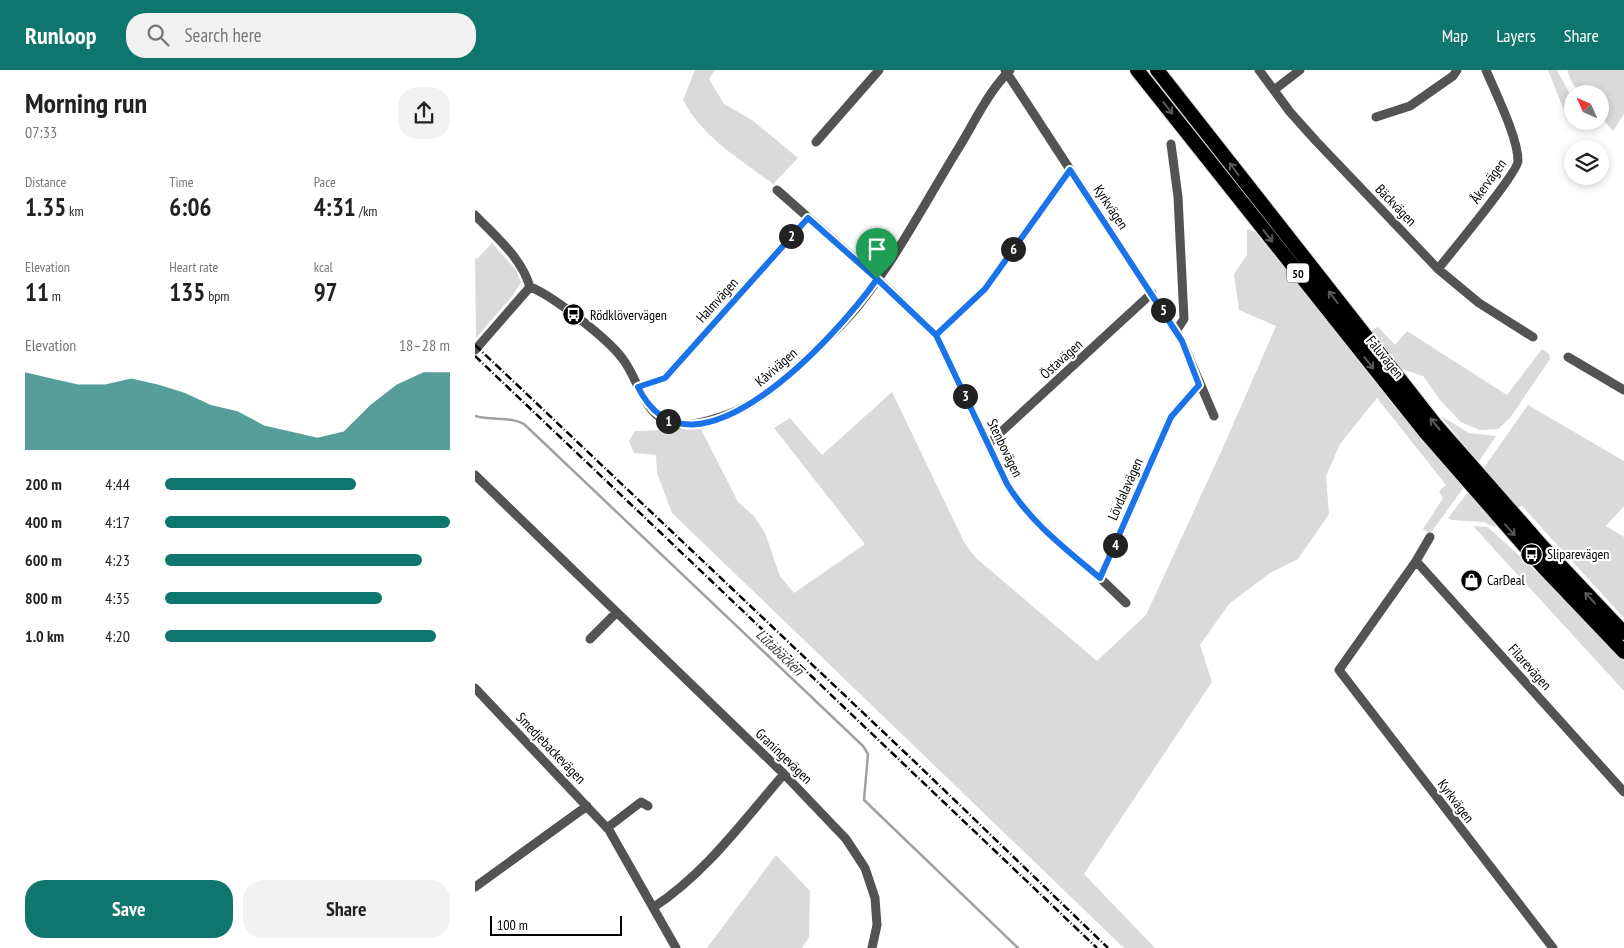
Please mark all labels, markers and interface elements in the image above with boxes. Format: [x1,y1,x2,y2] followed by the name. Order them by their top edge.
[126,13,476,58] search box
[25,20,96,51] text: Runloop
[144,21,172,49] icon: search
[184,23,262,47] text: Search here
[1442,24,1468,47] text: Map
[1496,24,1536,47] text: Layers
[1564,24,1599,47] text: Share
[25,84,147,121] text: Morning run
[1564,85,1609,130] north arrow
[1564,85,1609,185] map controls
[398,87,450,139] button: share
[1162,101,1173,114] one-way arrow
[25,122,57,142] text: 07:33
[1564,140,1609,185] button: layers
[1466,155,1510,207] street label: Åkervägen
[1229,162,1239,176] one-way arrow
[25,173,66,191] text: Distance
[169,173,194,191] text: Time
[314,173,336,191] text: Pace
[1372,180,1420,230] street label: Bäckvägen
[1090,181,1132,233] street label: Kyrkvägen
[25,191,66,223] text: 1.35
[169,191,211,223] text: 6:06
[314,191,356,223] text: 4:31
[66,202,84,220] text: km
[356,202,377,220] text: /km
[779,224,803,248] pin: 2
[788,227,795,245] text: 2
[856,228,898,279] pin
[1263,229,1274,242] one-way arrow
[863,235,891,263] icon: arrive
[1001,236,1025,262] pin: 6
[1010,240,1017,258] text: 6
[25,258,70,276] text: Elevation
[169,258,218,276] text: Heart rate
[314,258,333,276] text: kcal
[1287,264,1309,282] road number: 50
[692,274,742,326] street label: Halmvägen
[25,276,49,308] text: 11
[169,276,205,308] text: 135
[314,276,338,308] text: 97
[49,287,61,305] text: m
[205,287,229,305] text: bpm
[1328,291,1339,304] one-way arrow
[1151,298,1175,322] pin: 5
[1160,301,1167,319] text: 5
[562,303,586,327] bus stop icon: Rödklövervägen
[590,306,667,324] place label: Rödklövervägen
[1362,332,1408,382] street label: Faluvägen
[25,335,76,355] text: Elevation
[399,335,450,355] text: 18–28 m
[1036,335,1086,383] street label: Östavägen
[751,344,801,390] street label: Kåvivägen
[1363,356,1374,369] one-way arrow
[953,384,977,408] pin: 3
[962,387,969,405] text: 3
[655,408,681,434] pin: 1
[665,412,672,430] text: 1
[983,416,1027,480] street label: Stenbovägen
[1430,418,1441,431] one-way arrow
[1103,455,1147,523] street label: Lövdalavägen
[25,474,62,494] text: 200 m
[105,474,130,494] text: 4:44
[25,512,62,532] text: 400 m
[105,512,130,532] text: 4:17
[1504,523,1515,536] one-way arrow
[1103,532,1127,558] pin: 4
[1112,536,1119,554] text: 4
[1519,542,1543,566] bus stop icon: Sliparevägen
[1547,545,1609,563] place label: Sliparevägen
[25,550,62,570] text: 600 m
[105,550,130,570] text: 4:23
[1459,568,1483,592] shop icon: CarDeal
[1487,571,1525,589] place label: CarDeal
[25,588,62,608] text: 800 m
[105,588,130,608] text: 4:35
[1584,592,1596,605] one-way arrow
[752,625,809,680] water label: Lutabäcken
[25,626,64,646] text: 1.0 km
[105,626,130,646] text: 4:20
[1505,640,1555,694] street label: Filarevägen
[512,709,590,787] street label: Smedjebackevägen
[752,724,816,788] street label: Graningevägen
[1434,776,1478,826] street label: Kyrkvägen
[25,880,233,938] button: Save
[243,880,450,938] button: Share
[490,913,623,936] scale bar
[497,916,528,934] text: 100 m

